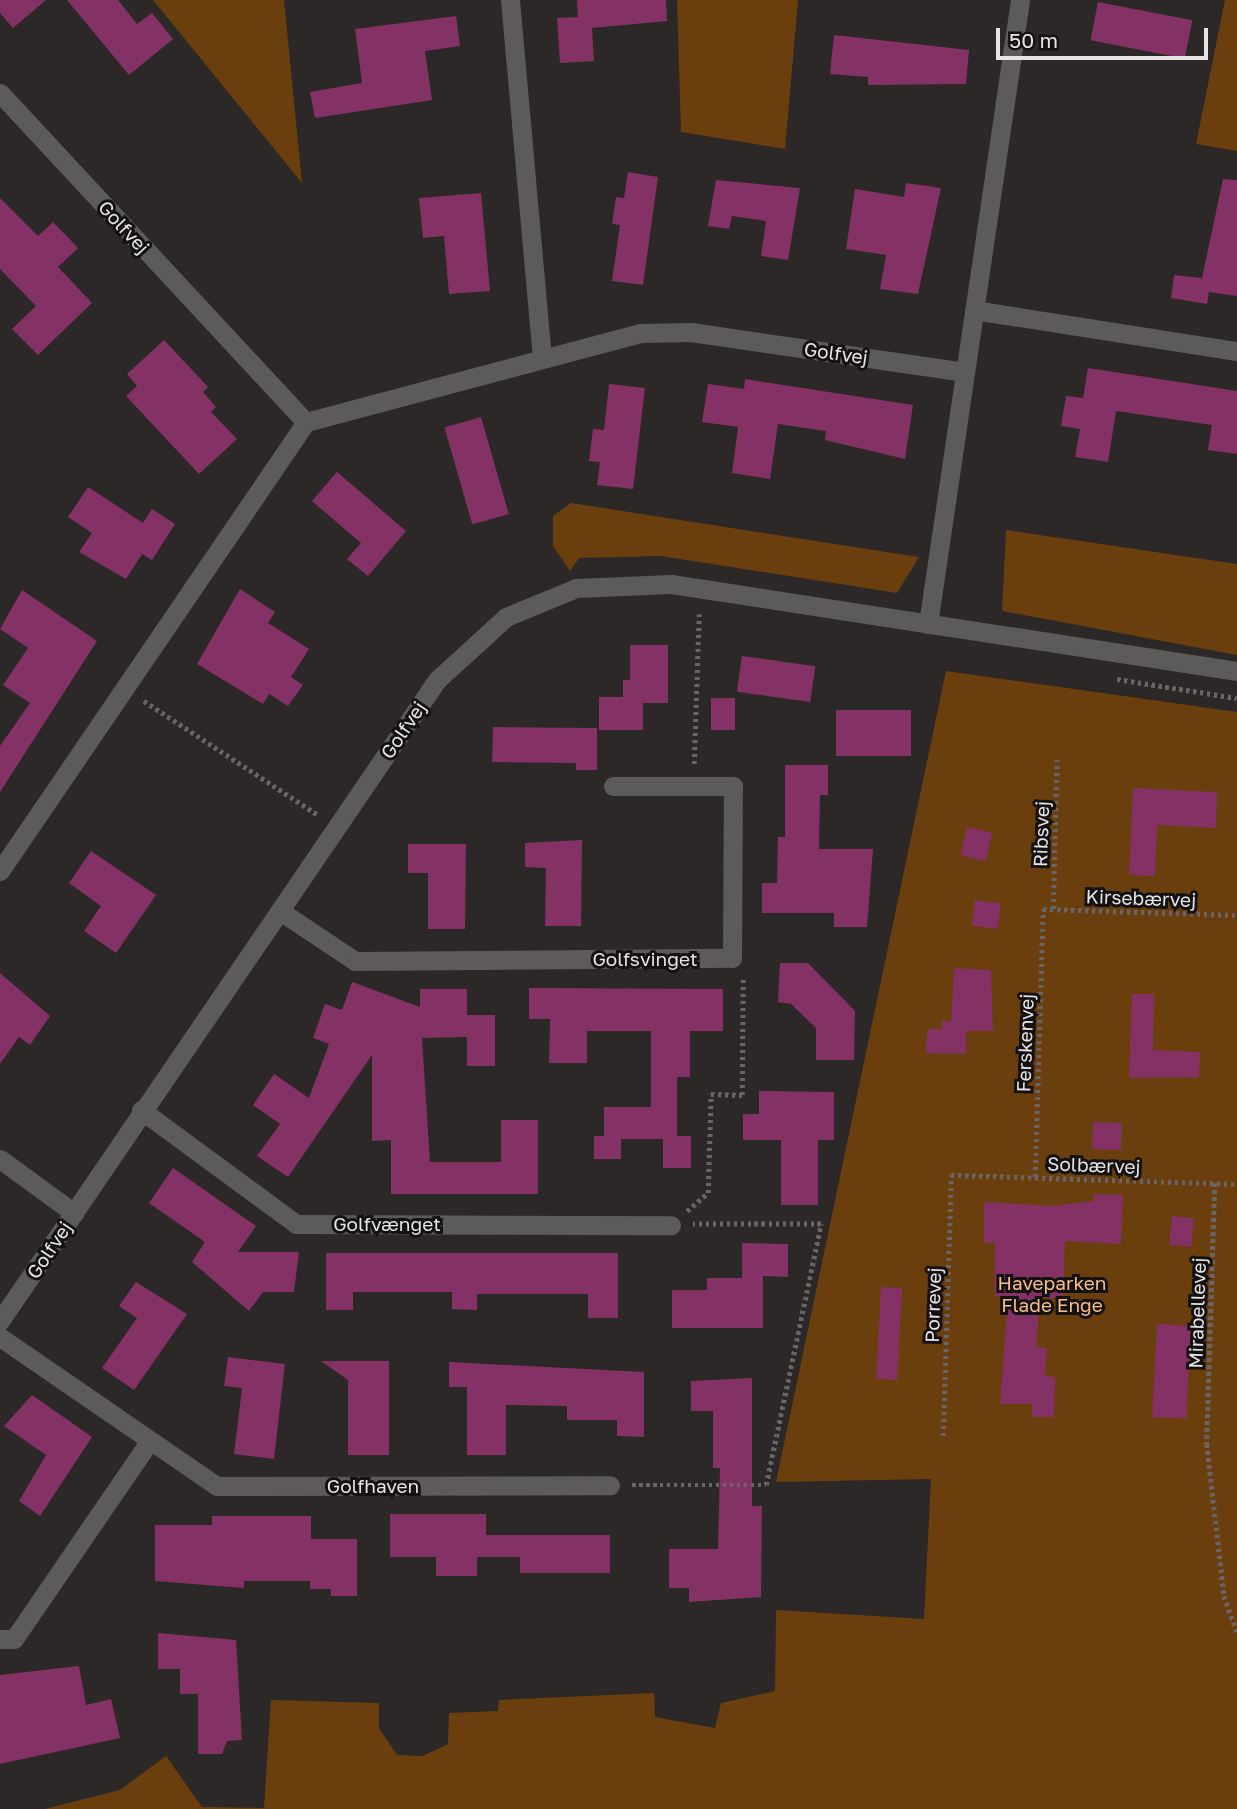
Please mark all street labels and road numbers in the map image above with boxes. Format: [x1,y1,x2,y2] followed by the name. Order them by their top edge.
[94,196,154,258] street label: Golfvej
[803,337,869,369] street label: Golfvej
[376,697,430,763] street label: Golfvej
[1028,801,1054,867] street label: Ribsvej
[1085,885,1197,911] street label: Kirsebærvej
[592,948,698,970] street label: Golfsvinget
[1012,993,1038,1093] street label: Ferskenvej
[1047,1152,1141,1178] street label: Solbærvej
[333,1213,441,1235] street label: Golfvænget
[22,1217,76,1283] street label: Golfvej
[1184,1257,1210,1369] street label: Mirabellevej
[920,1267,946,1343] street label: Porrevej
[327,1475,419,1497] street label: Golfhaven

